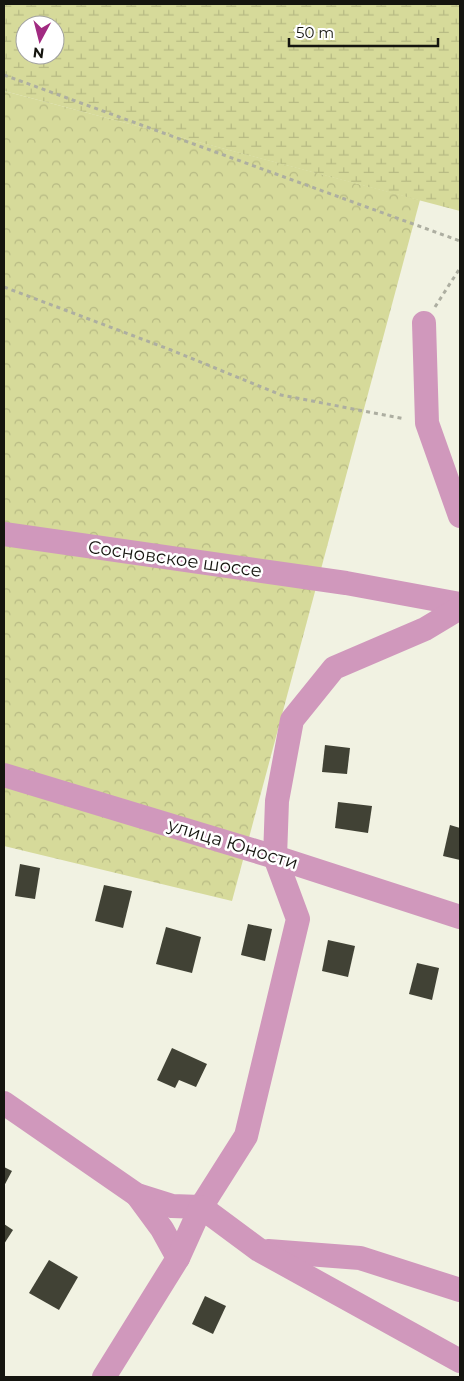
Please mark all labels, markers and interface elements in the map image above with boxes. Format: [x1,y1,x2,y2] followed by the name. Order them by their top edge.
[15,15,65,65] north arrow
[289,15,438,47] scale bar
[296,23,334,42] text: 50 m
[32,43,45,63] text: N
[87,536,263,582] street label: Сосновское шоссе
[164,813,301,874] street label: улица Юности

